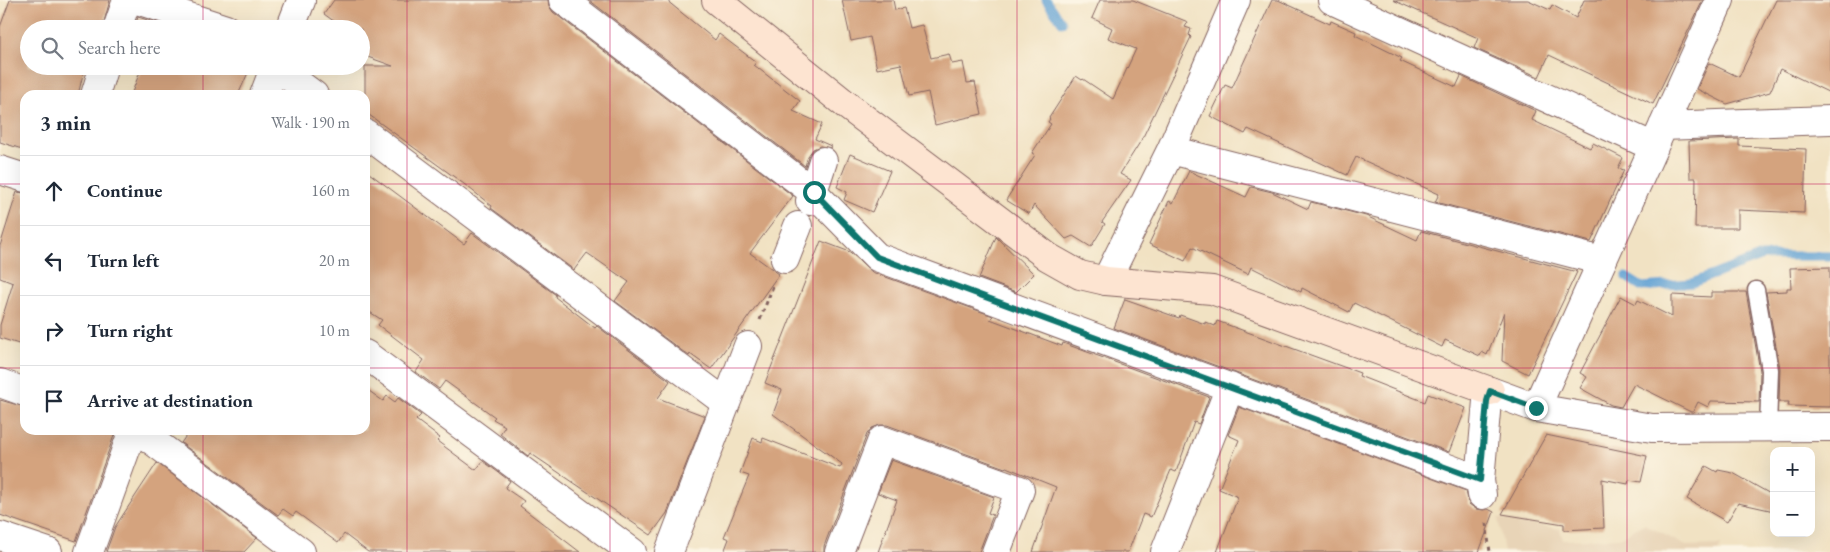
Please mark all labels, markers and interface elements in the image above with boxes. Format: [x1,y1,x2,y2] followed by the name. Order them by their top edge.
[20,20,370,75] search box
[38,34,66,62] icon: search
[78,35,160,60] text: Search here
[40,109,91,136] text: 3 min
[271,112,350,133] text: Walk · 190 m
[40,177,68,205] icon: ahead
[87,178,162,203] text: Continue
[311,180,350,201] text: 160 m
[803,181,826,204] route start
[40,247,68,275] icon: left
[87,248,159,273] text: Turn left
[319,250,350,271] text: 20 m
[40,317,68,345] icon: right
[87,318,173,343] text: Turn right
[319,320,350,341] text: 10 m
[40,387,68,415] icon: arrive
[87,388,253,413] text: Arrive at destination
[1525,397,1548,420] route end
[1770,447,1815,537] map controls
[1770,447,1815,492] button: +
[1770,492,1815,537] button: −

